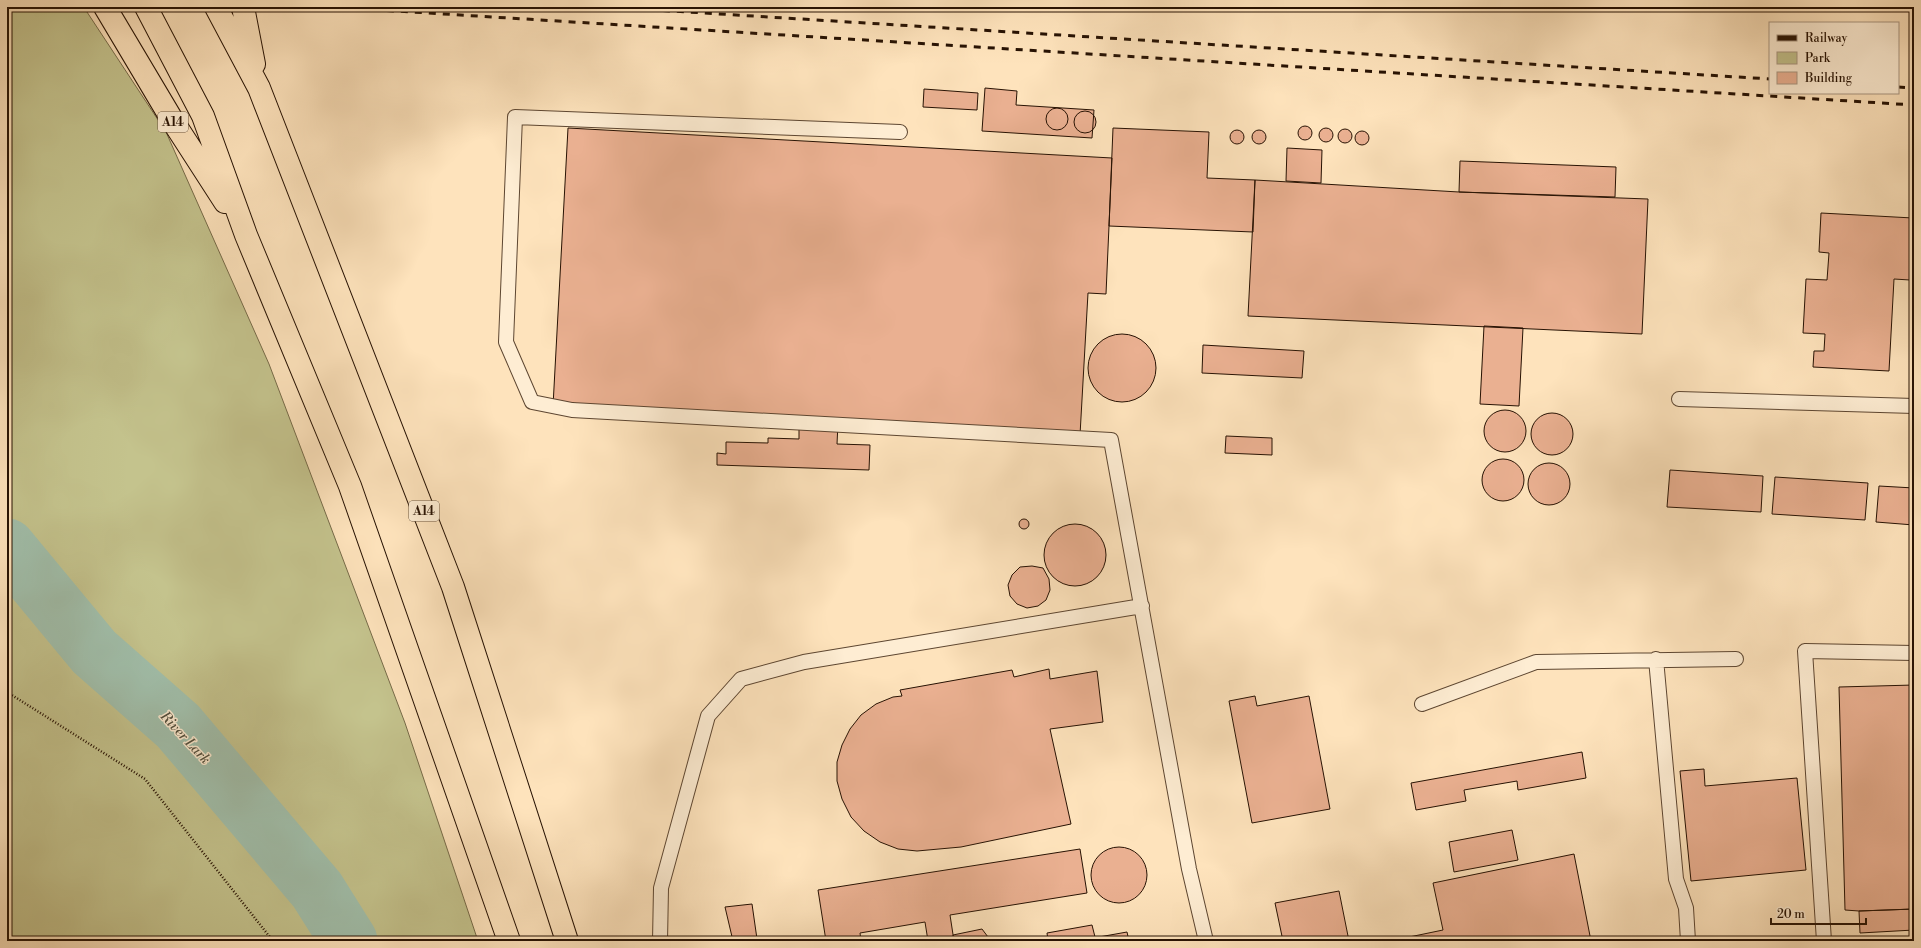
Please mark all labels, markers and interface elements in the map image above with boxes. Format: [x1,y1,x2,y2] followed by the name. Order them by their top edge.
[1769,22,1899,94] legend
[1805,31,1847,46] text: Railway
[1805,51,1831,66] text: Park
[1804,71,1853,86] text: Building
[158,112,188,132] road number: A14
[409,501,439,521] road number: A14
[155,707,214,768] water label: River Lark
[1771,900,1866,926] scale bar
[1777,907,1805,922] text: 20 m

